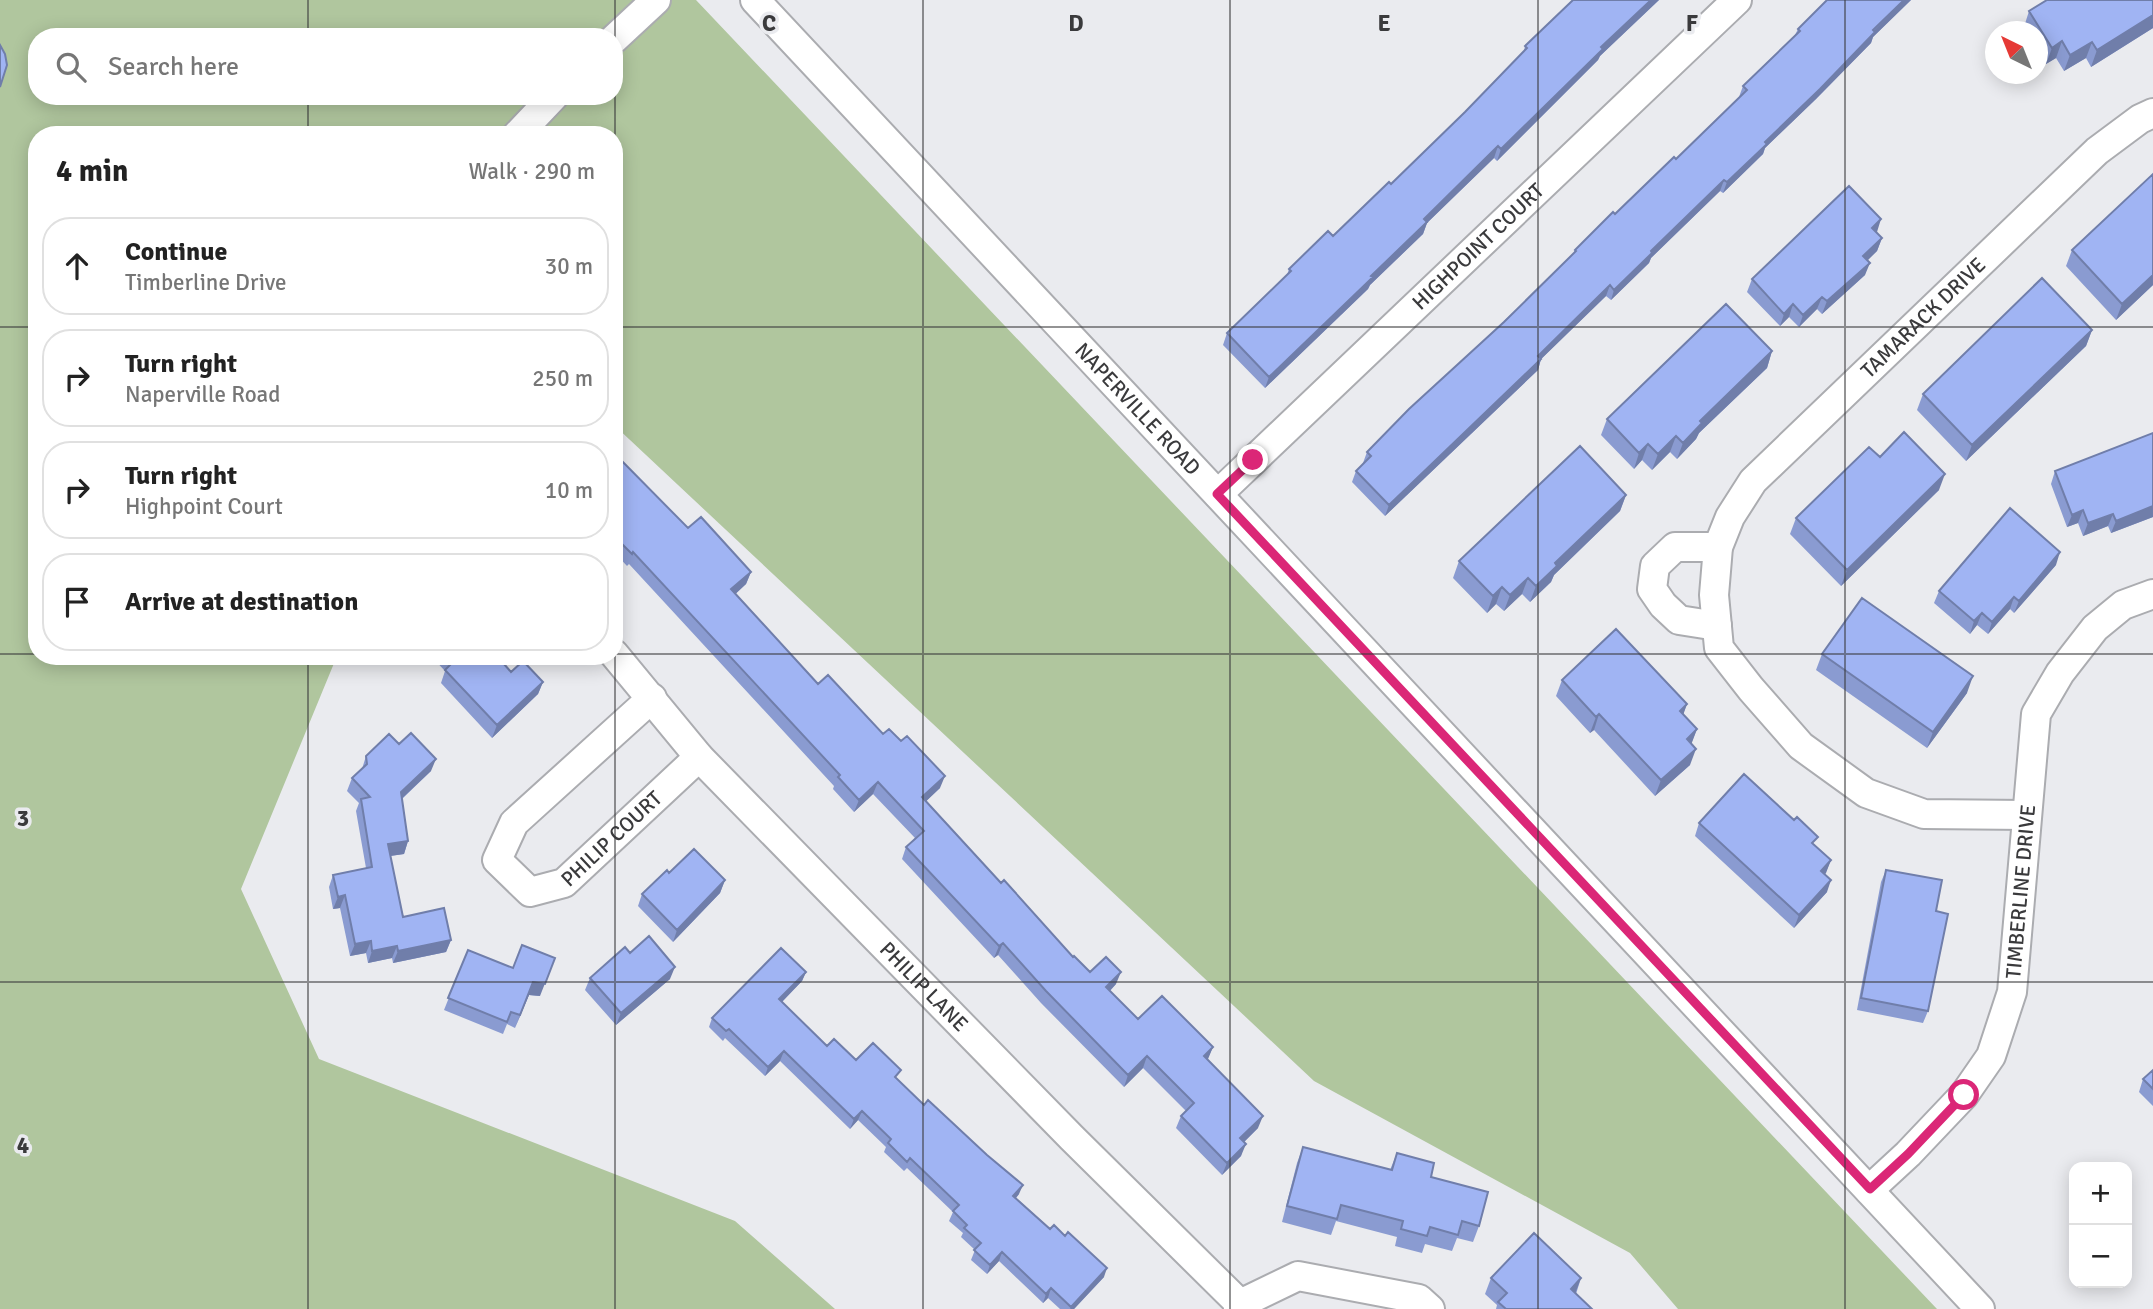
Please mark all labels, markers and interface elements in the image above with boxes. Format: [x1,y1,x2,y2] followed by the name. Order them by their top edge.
[762,9,776,38] text: C
[1068,9,1084,38] text: D
[1377,9,1391,38] text: E
[1686,9,1698,38] text: F
[1985,21,2048,84] north arrow
[28,28,623,105] search box
[52,48,90,86] icon: search
[108,51,239,83] text: Search here
[56,153,128,190] text: 4 min
[469,157,595,186] text: Walk · 290 m
[1407,177,1550,315] street label: HIGHPOINT COURT
[125,236,227,268] text: Continue
[58,247,96,285] icon: ahead
[545,252,593,281] text: 30 m
[1855,252,1991,384] street label: TAMARACK DRIVE
[125,268,286,297] text: Timberline Drive
[1069,337,1206,480] street label: NAPERVILLE ROAD
[125,348,237,380] text: Turn right
[58,359,96,397] icon: right
[532,364,593,393] text: 250 m
[125,380,280,409] text: Naperville Road
[1237,444,1268,475] route end
[125,460,237,492] text: Turn right
[58,471,96,509] icon: right
[545,476,593,505] text: 10 m
[125,492,283,521] text: Highpoint Court
[58,583,96,621] icon: arrive
[125,586,358,618] text: Arrive at destination
[556,785,668,892] street label: PHILIP COURT
[2000,803,2041,980] street label: TIMBERLINE DRIVE
[17,804,29,833] text: 3
[874,936,974,1037] street label: PHILIP LANE
[1948,1079,1979,1110] route start
[17,1131,29,1160] text: 4
[2069,1162,2132,1288] map controls
[2069,1162,2132,1225] button: +
[2069,1225,2132,1288] button: −

